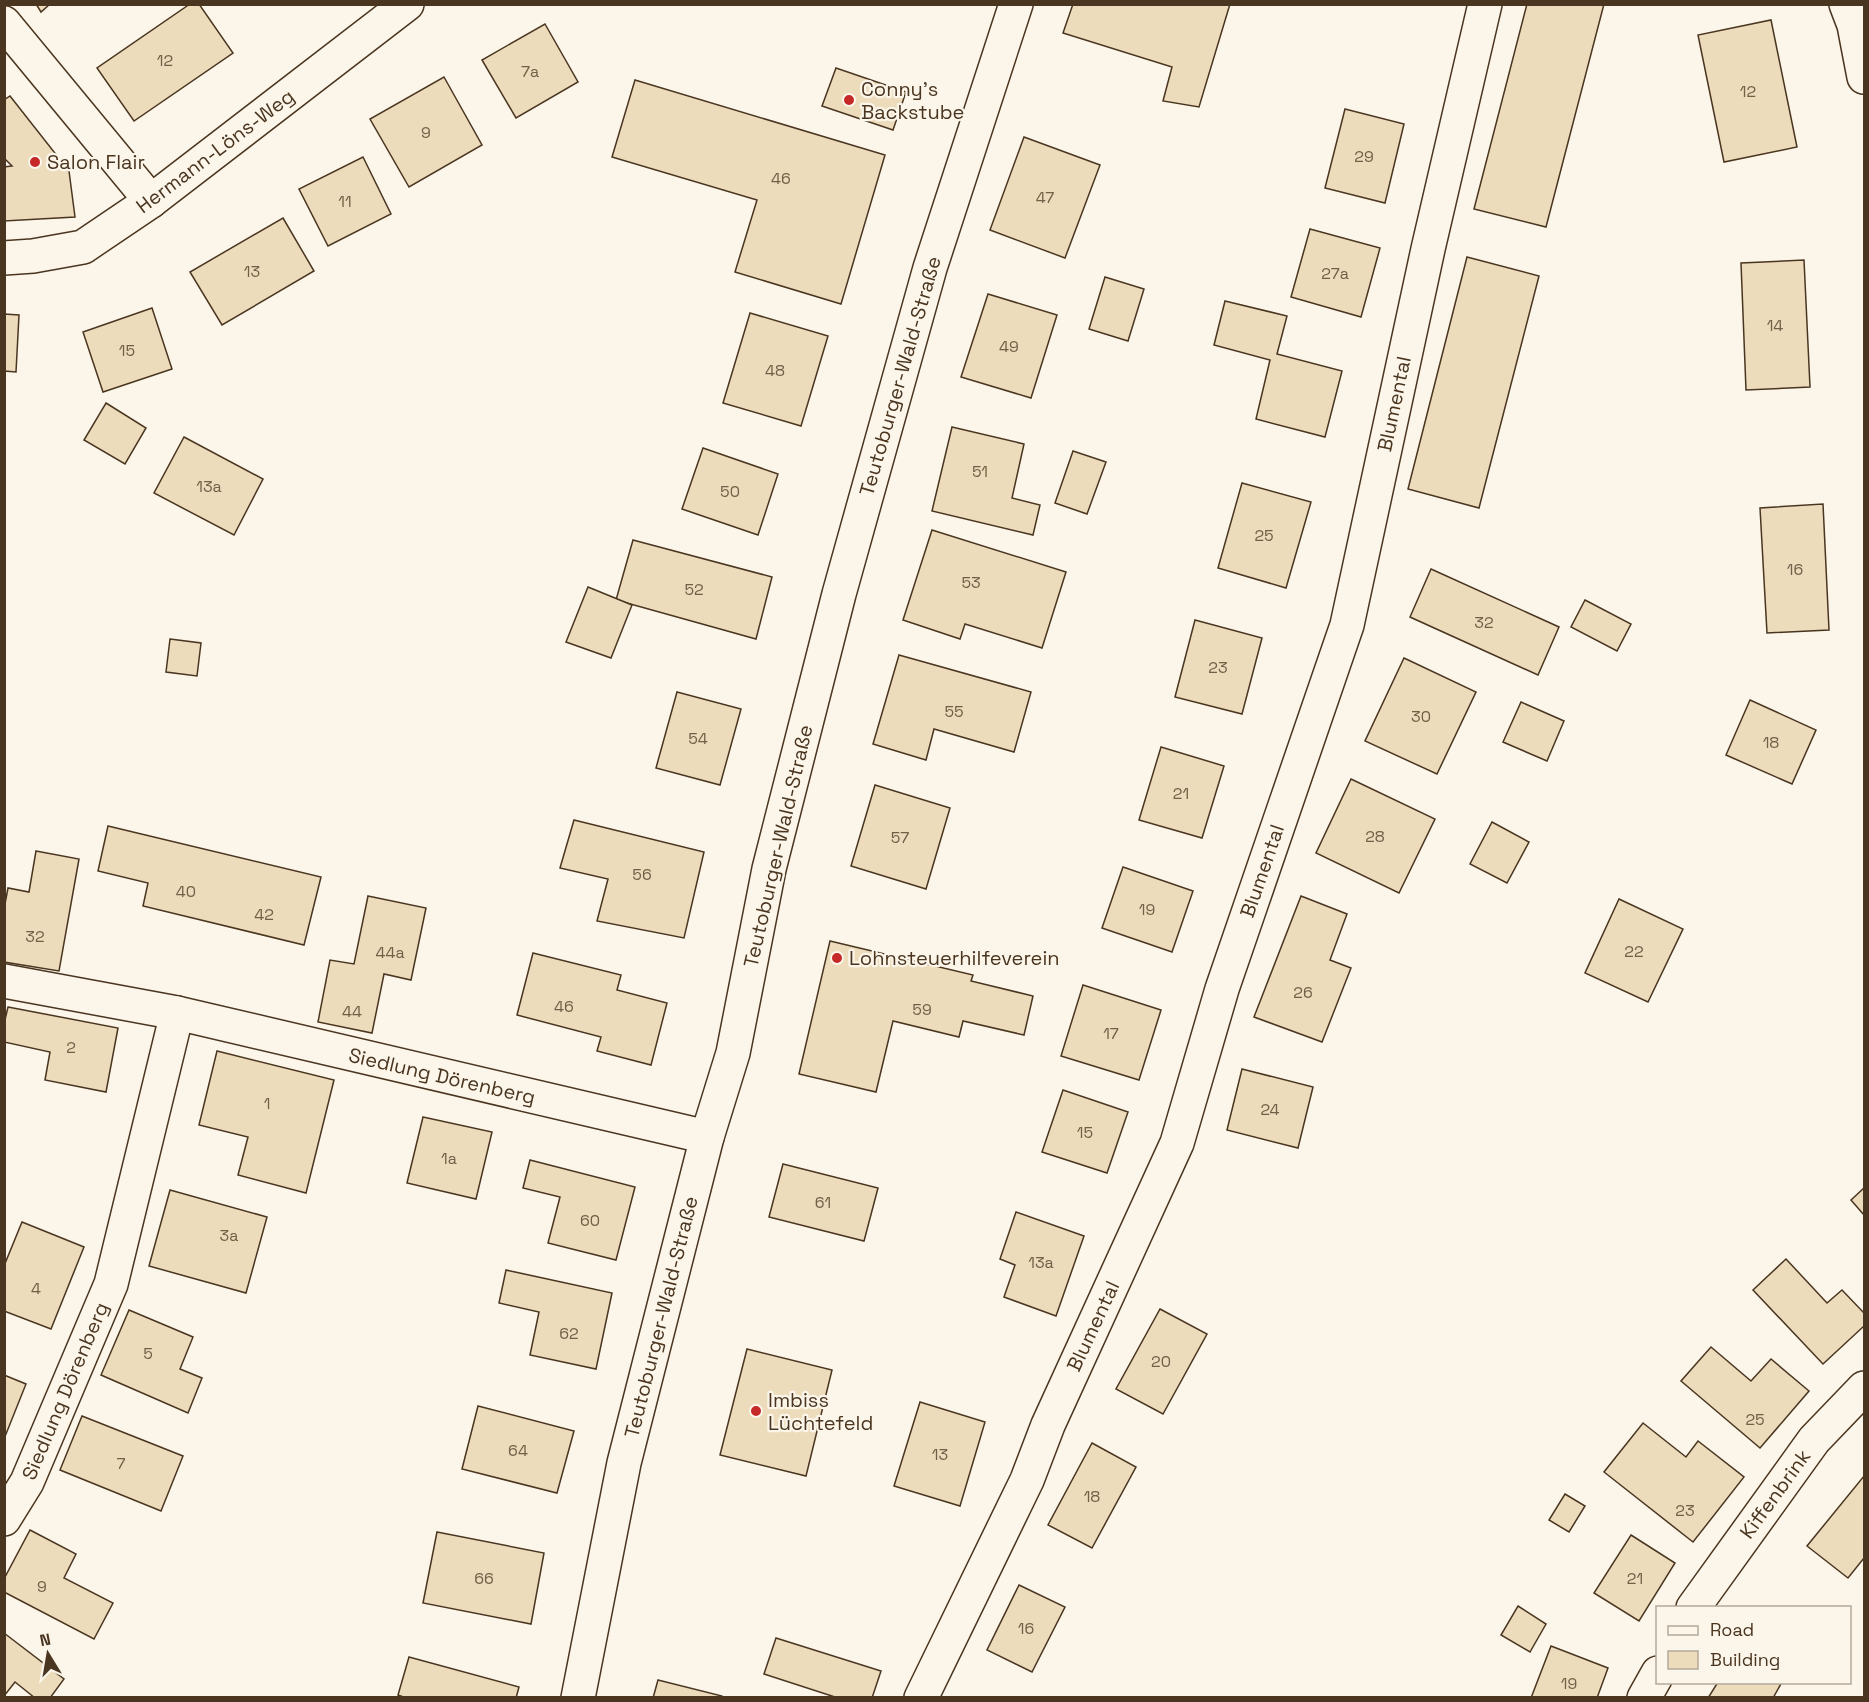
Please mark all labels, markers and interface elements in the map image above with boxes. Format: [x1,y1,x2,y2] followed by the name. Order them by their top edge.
[157,50,173,71] house number: 12
[521,61,539,82] house number: 7a
[861,76,964,125] place label: Conny's Backstube
[1740,81,1756,102] house number: 12
[131,83,299,219] street label: Hermann-Löns-Weg
[842,93,856,107] marker: Conny's Backstube
[421,122,431,143] house number: 9
[1354,146,1374,167] house number: 29
[47,149,145,175] place label: Salon Flair
[28,155,42,169] marker: Salon Flair
[771,168,791,189] house number: 46
[1036,187,1054,208] house number: 47
[338,191,352,212] house number: 11
[853,253,947,499] street label: Teutoburger-Wald-Straße
[244,261,260,282] house number: 13
[1321,263,1349,284] house number: 27a
[1767,315,1783,336] house number: 14
[999,336,1019,357] house number: 49
[119,340,135,361] house number: 15
[1371,354,1417,454] street label: Blumental
[765,360,785,381] house number: 48
[972,461,988,482] house number: 51
[196,476,222,497] house number: 13a
[720,481,740,502] house number: 50
[1254,525,1274,546] house number: 25
[1787,559,1803,580] house number: 16
[961,572,981,593] house number: 53
[684,579,704,600] house number: 52
[1474,612,1494,633] house number: 32
[1208,657,1228,678] house number: 23
[944,701,964,722] house number: 55
[1411,706,1431,727] house number: 30
[737,722,819,970] street label: Teutoburger-Wald-Straße
[688,728,708,749] house number: 54
[1763,732,1779,753] house number: 18
[1173,783,1189,804] house number: 21
[1234,821,1290,921] street label: Blumental
[1365,826,1385,847] house number: 28
[891,827,909,848] house number: 57
[632,864,652,885] house number: 56
[176,881,196,902] house number: 40
[1139,899,1155,920] house number: 19
[254,904,274,925] house number: 42
[25,926,45,947] house number: 32
[1624,941,1644,962] house number: 22
[375,942,405,963] house number: 44a
[849,945,1060,971] place label: Lohnsteuerhilfeverein
[830,951,844,965] marker: Lohnsteuerhilfeverein
[1293,982,1313,1003] house number: 26
[554,996,574,1017] house number: 46
[912,999,932,1020] house number: 59
[342,1001,362,1022] house number: 44
[1103,1023,1119,1044] house number: 17
[66,1037,76,1058] house number: 2
[346,1042,538,1110] street label: Siedlung Dörenberg
[264,1093,270,1114] house number: 1
[1260,1099,1280,1120] house number: 24
[1077,1122,1093,1143] house number: 15
[441,1148,457,1169] house number: 1a
[815,1192,831,1213] house number: 61
[618,1193,704,1441] street label: Teutoburger-Wald-Straße
[580,1210,600,1231] house number: 60
[220,1225,238,1246] house number: 3a
[1028,1252,1054,1273] house number: 13a
[1061,1277,1125,1375] street label: Blumental
[31,1278,41,1299] house number: 4
[16,1298,114,1484] street label: Siedlung Dörenberg
[559,1323,579,1344] house number: 62
[143,1343,153,1364] house number: 5
[1151,1351,1171,1372] house number: 20
[768,1387,873,1436] place label: Imbiss Lüchtefeld
[749,1404,763,1418] marker: Imbiss Lüchtefeld
[1745,1409,1765,1430] house number: 25
[508,1440,528,1461] house number: 64
[932,1444,948,1465] house number: 13
[1734,1444,1816,1544] street label: Kiffenbrink
[116,1453,126,1474] house number: 7
[1084,1486,1100,1507] house number: 18
[1675,1500,1695,1521] house number: 23
[474,1568,494,1589] house number: 66
[1627,1568,1643,1589] house number: 21
[37,1576,47,1597] house number: 9
[1656,1606,1851,1684] legend
[1018,1618,1034,1639] house number: 16
[1710,1618,1754,1641] text: Road
[18,1624,78,1684] north arrow
[38,1628,53,1651] text: N
[1710,1648,1780,1671] text: Building
[1561,1673,1577,1694] house number: 19

